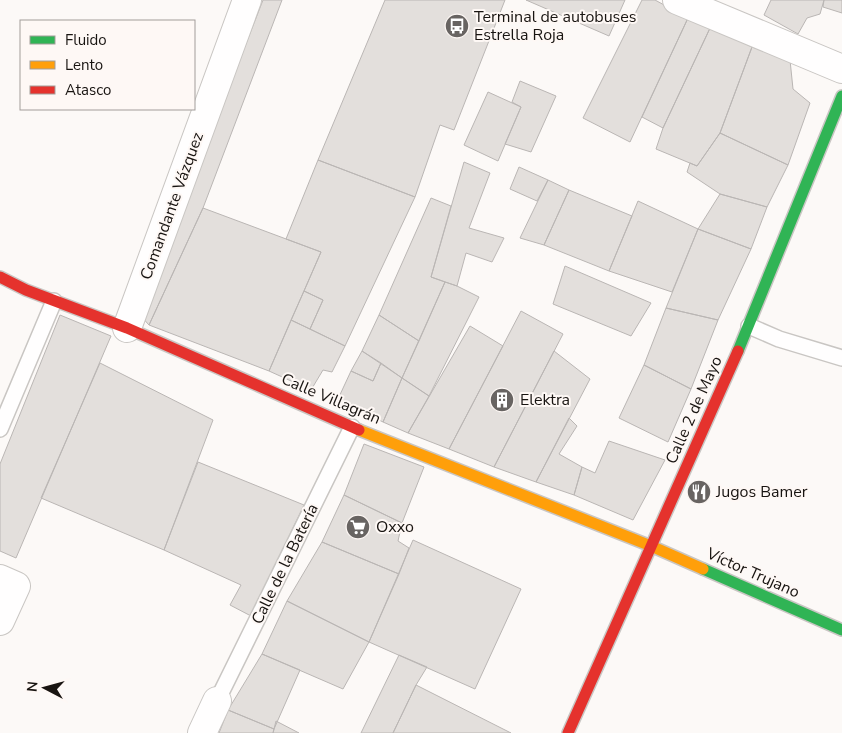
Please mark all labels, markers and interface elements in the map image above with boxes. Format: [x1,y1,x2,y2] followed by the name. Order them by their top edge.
[474,6,637,46] place label: Terminal de autobuses Estrella Roja
[444,13,470,39] bus stop icon: Terminal de autobuses Estrella Roja
[20,20,195,110] legend
[65,30,107,50] text: Fluido
[65,55,103,75] text: Lento
[65,80,111,100] text: Atasco
[135,129,209,283] street label: Comandante Vázquez
[660,353,728,467] street label: Calle 2 de Mayo
[278,368,384,430] street label: Calle Villagrán
[489,387,515,413] building icon: Elektra
[520,389,570,411] place label: Elektra
[686,479,712,505] restaurant icon: Jugos Bamer
[715,481,808,503] place label: Jugos Bamer
[246,500,324,628] street label: Calle de la Batería
[345,514,371,540] supermarket icon: Oxxo
[376,516,414,538] place label: Oxxo
[702,542,803,603] street label: Víctor Trujano
[20,663,70,713] north arrow
[23,680,43,693] text: N

